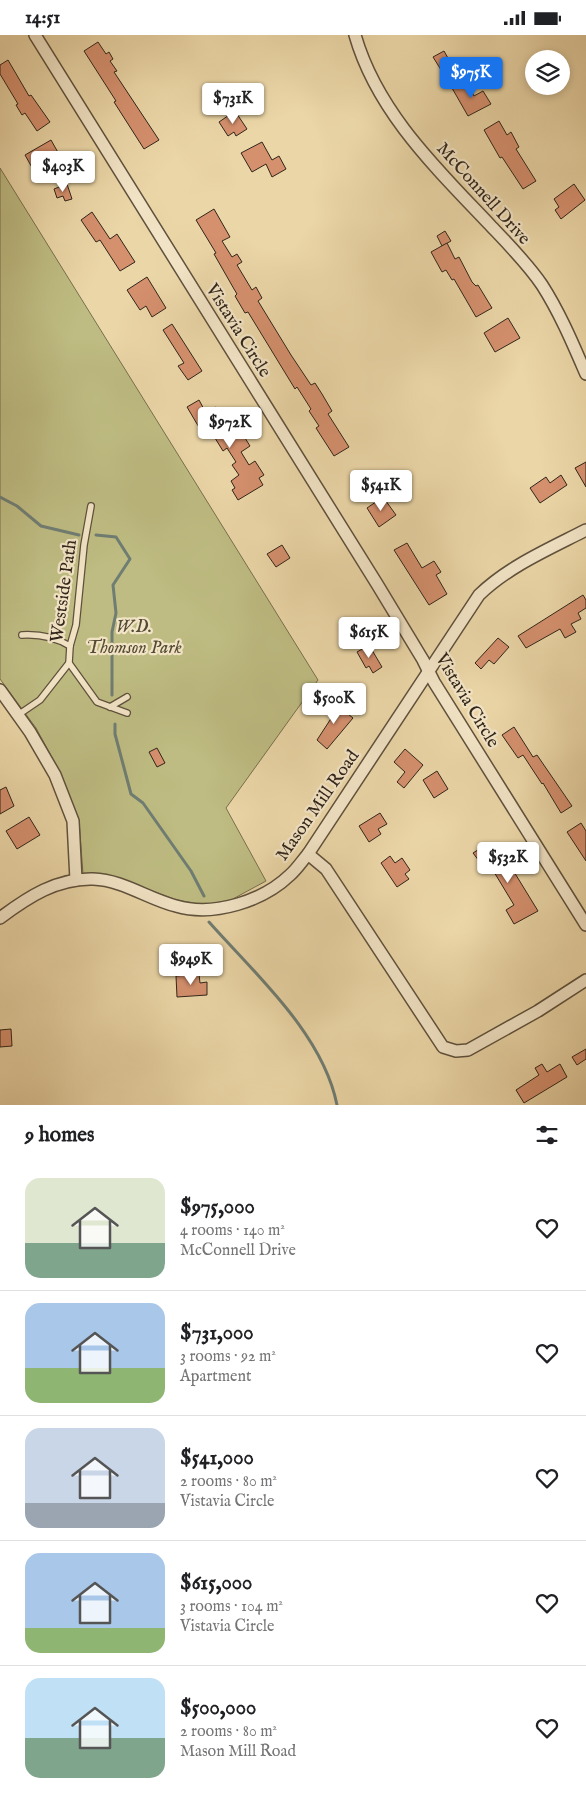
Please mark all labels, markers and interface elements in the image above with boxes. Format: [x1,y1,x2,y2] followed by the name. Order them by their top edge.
[25,6,60,30] text: 14:51
[525,50,570,95] map controls
[525,50,570,95] button: layers
[436,57,506,99] pin: $975K
[451,63,491,83] text: $975K
[198,83,268,125] pin: $731K
[213,89,253,109] text: $731K
[431,138,535,250] street label: McConnell Drive
[28,151,98,193] pin: $403K
[42,157,84,177] text: $403K
[199,279,276,382] street label: Vistavia Circle
[195,407,265,449] pin: $972K
[209,413,251,433] text: $972K
[346,469,416,512] pin: $541K
[361,476,401,496] text: $541K
[46,538,83,644] street label: Westside Path
[86,616,182,660] park label: W.D. Thomson Park
[334,617,404,659] pin: $615K
[350,623,388,643] text: $615K
[429,648,504,752] street label: Vistavia Circle
[299,683,369,725] pin: $500K
[313,689,355,709] text: $500K
[271,746,365,866] street label: Mason Mill Road
[473,841,543,884] pin: $532K
[488,848,528,868] text: $532K
[156,943,226,986] pin: $949K
[170,950,212,970] text: $949K
[533,1121,561,1149] icon: filters
[25,1122,94,1149] text: 9 homes
[180,1194,255,1221] text: $975,000
[65,1198,125,1258] icon: home
[533,1214,561,1242] icon: heart
[180,1221,285,1241] text: 4 rooms · 140 m²
[180,1241,296,1261] text: McConnell Drive
[180,1320,254,1347] text: $731,000
[65,1323,125,1383] icon: home
[533,1339,561,1367] icon: heart
[180,1347,276,1367] text: 3 rooms · 92 m²
[180,1367,251,1387] text: Apartment
[180,1445,254,1472] text: $541,000
[65,1448,125,1508] icon: home
[533,1464,561,1492] icon: heart
[180,1472,277,1492] text: 2 rooms · 80 m²
[180,1492,274,1512] text: Vistavia Circle
[180,1570,252,1597] text: $615,000
[65,1573,125,1633] icon: home
[533,1589,561,1617] icon: heart
[180,1597,283,1617] text: 3 rooms · 104 m²
[180,1617,274,1637] text: Vistavia Circle
[180,1695,256,1722] text: $500,000
[65,1698,125,1758] icon: home
[533,1714,561,1742] icon: heart
[180,1722,277,1742] text: 2 rooms · 80 m²
[180,1742,296,1762] text: Mason Mill Road

